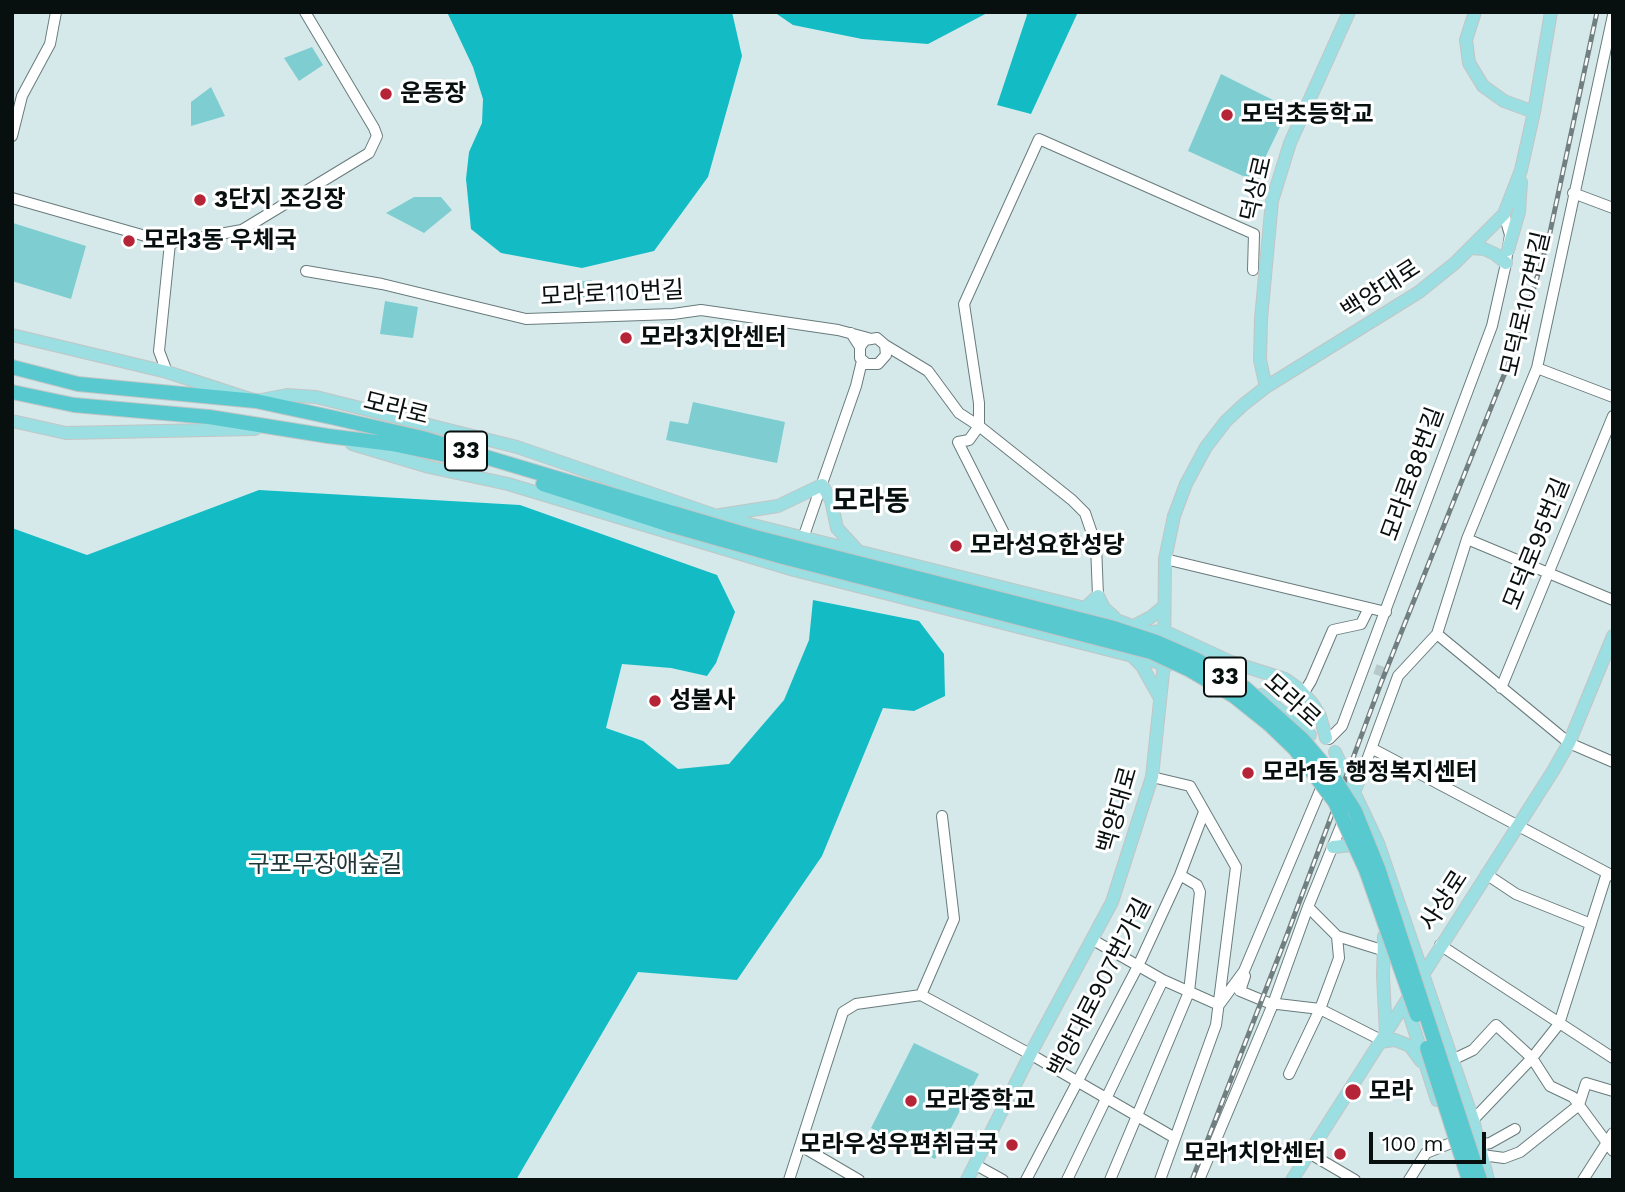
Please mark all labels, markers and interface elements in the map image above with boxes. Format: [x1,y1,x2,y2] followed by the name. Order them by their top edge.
[400,80,466,108] place label: 운동장
[378,86,394,102] marker: 운동장
[1241,101,1373,129] place label: 모덕초등학교
[1219,107,1235,123] marker: 모덕초등학교
[1236,153,1278,225] street label: 덕상로
[214,186,345,214] place label: 3단지 조깅장
[192,192,208,208] marker: 3단지 조깅장
[143,227,297,255] place label: 모라3동 우체국
[1495,229,1557,379] street label: 모덕로107번길
[121,233,137,249] marker: 모라3동 우체국
[1336,254,1426,326] street label: 백양대로
[539,276,685,312] street label: 모라로110번길
[640,324,787,352] place label: 모라3치안센터
[618,330,634,346] marker: 모라3치안센터
[360,387,432,431] street label: 모라로
[1376,403,1450,545] street label: 모라로88번길
[445,432,487,471] road number: 33
[1498,474,1576,614] street label: 모덕로95번길
[832,485,910,519] district label: 모라동
[970,532,1125,560] place label: 모라성요한성당
[948,538,964,554] marker: 모라성요한성당
[1204,657,1246,696] road number: 33
[1258,668,1326,734] street label: 모라로
[669,687,735,715] place label: 성불사
[647,693,663,709] marker: 성불사
[1262,759,1478,787] place label: 모라1동 행정복지센터
[1092,764,1144,856] street label: 백양대로
[1240,765,1256,781] marker: 모라1동 행정복지센터
[248,851,402,879] park label: 구포무장애숲길
[1414,865,1474,937] street label: 사상로
[1042,894,1158,1082] street label: 백양대로907번가길
[1369,1078,1413,1106] place label: 모라
[1343,1082,1363,1102] marker: 모라
[925,1087,1035,1115] place label: 모라중학교
[903,1093,919,1109] marker: 모라중학교
[1373,1118,1490,1162] scale bar
[799,1131,998,1159] place label: 모라우성우편취급국
[1382,1131,1444,1156] text: 100 m
[1004,1137,1020,1153] marker: 모라우성우편취급국
[1183,1140,1326,1168] place label: 모라1치안센터
[1332,1146,1348,1162] marker: 모라1치안센터

